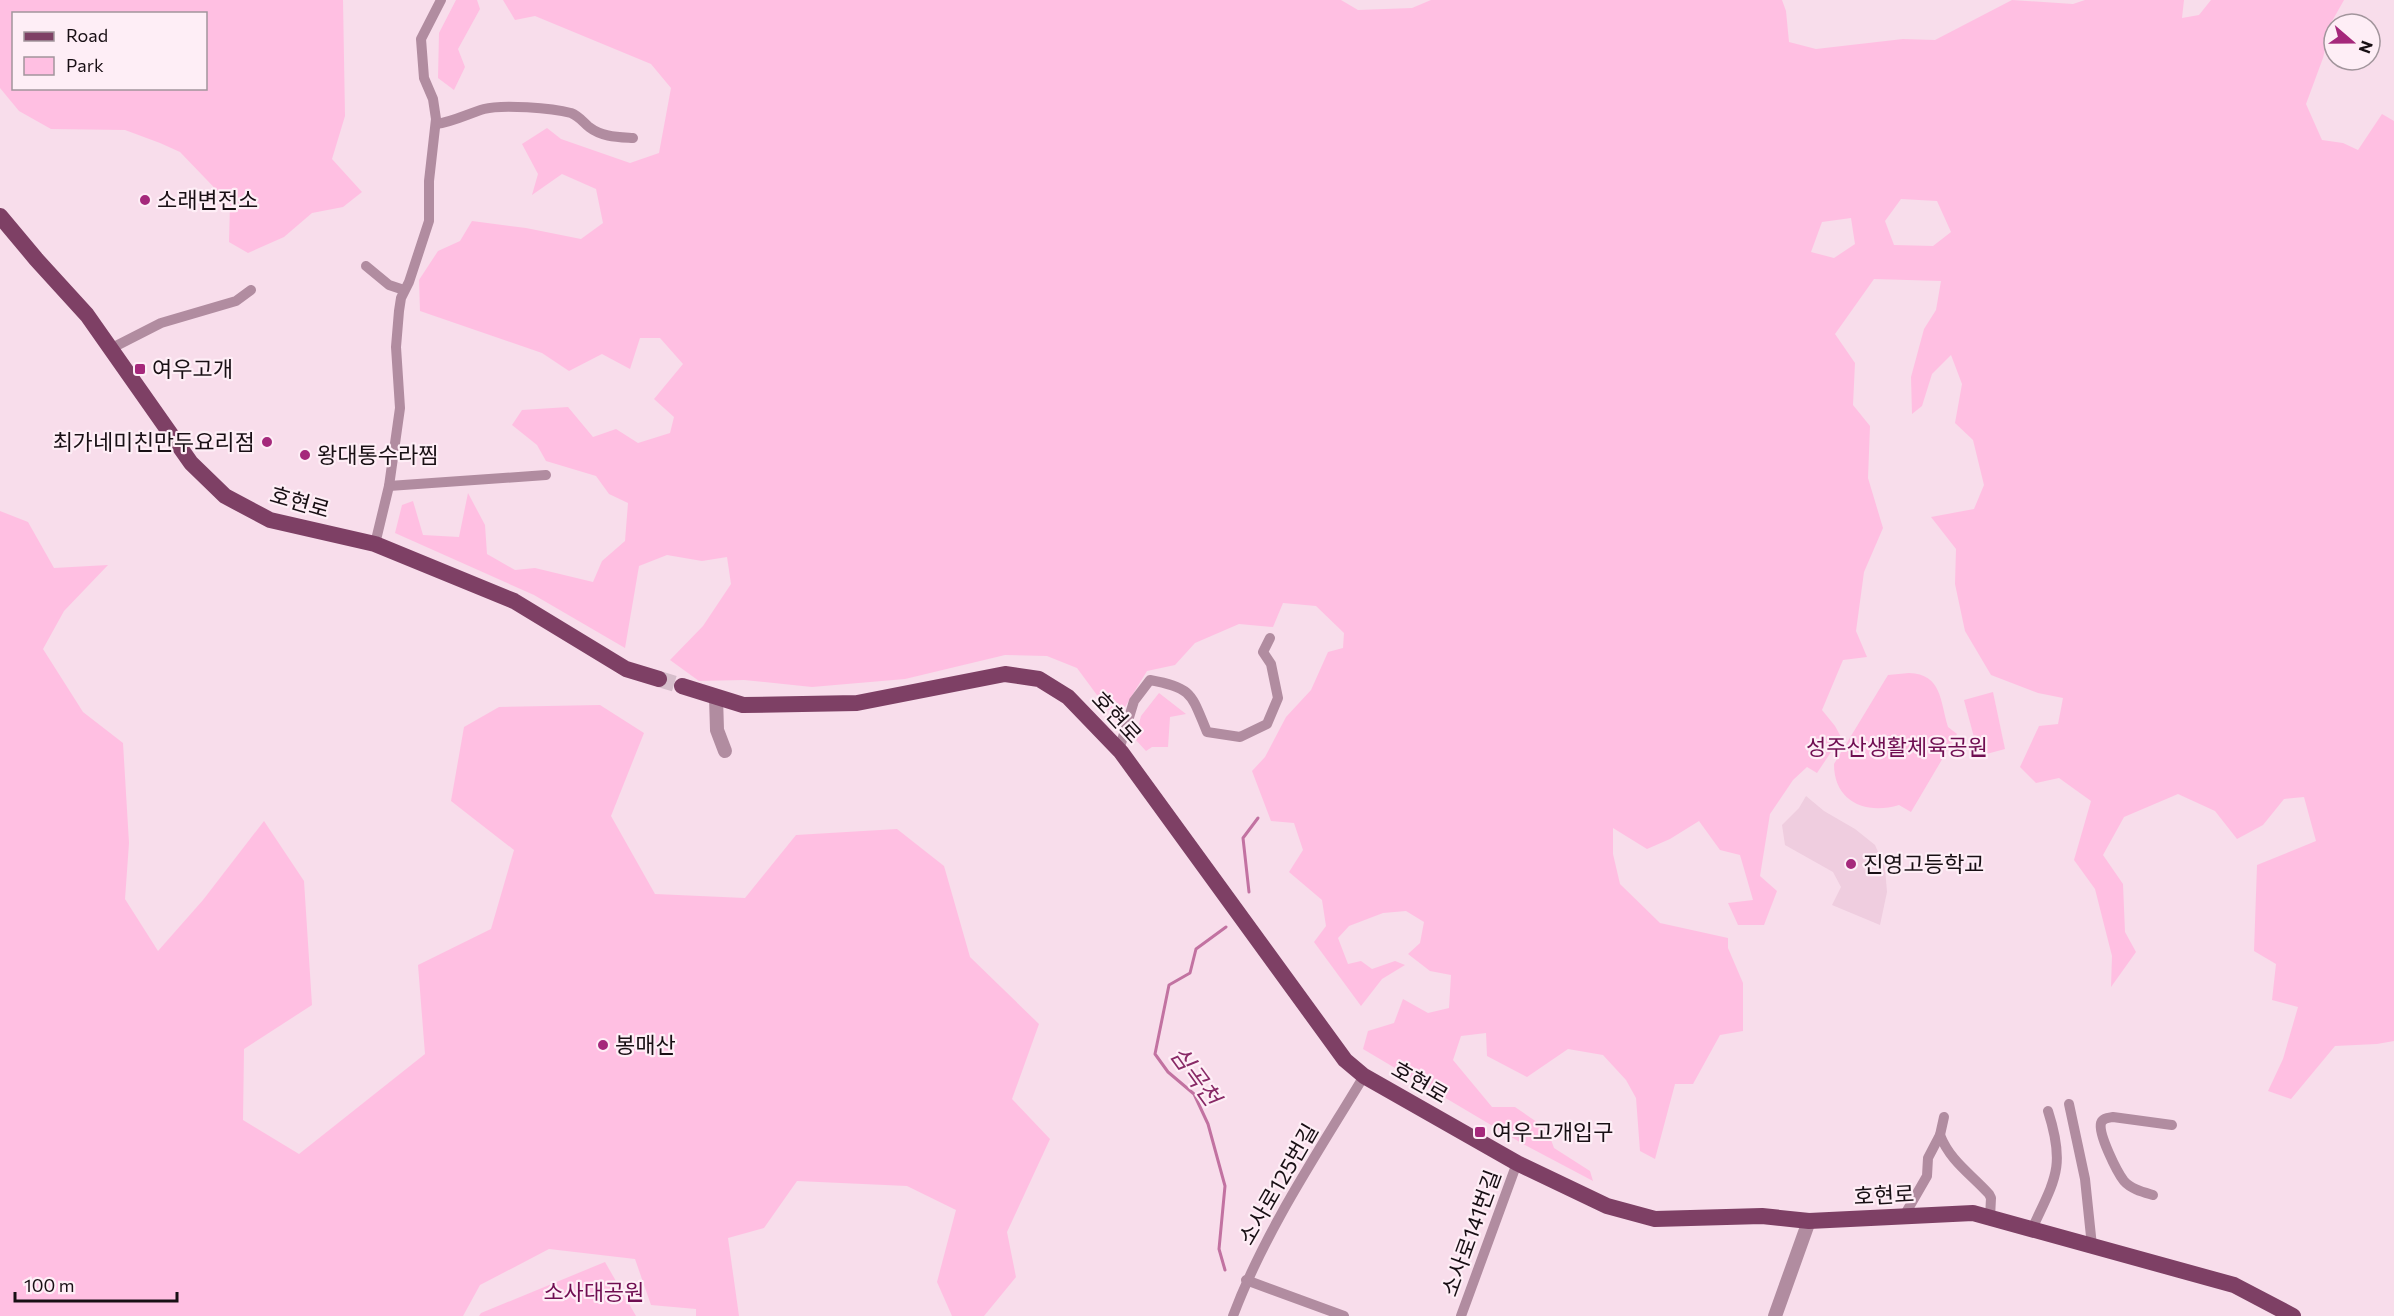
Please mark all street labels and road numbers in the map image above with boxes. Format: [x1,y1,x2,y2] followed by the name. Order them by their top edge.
[267,480,333,523] street label: 호현로
[1087,685,1148,748] street label: 호현로
[1387,1055,1453,1108] street label: 호현로
[1232,1118,1323,1249] street label: 소사로125번길
[1435,1166,1506,1300] street label: 소사로141번길
[1853,1179,1915,1210] street label: 호현로

